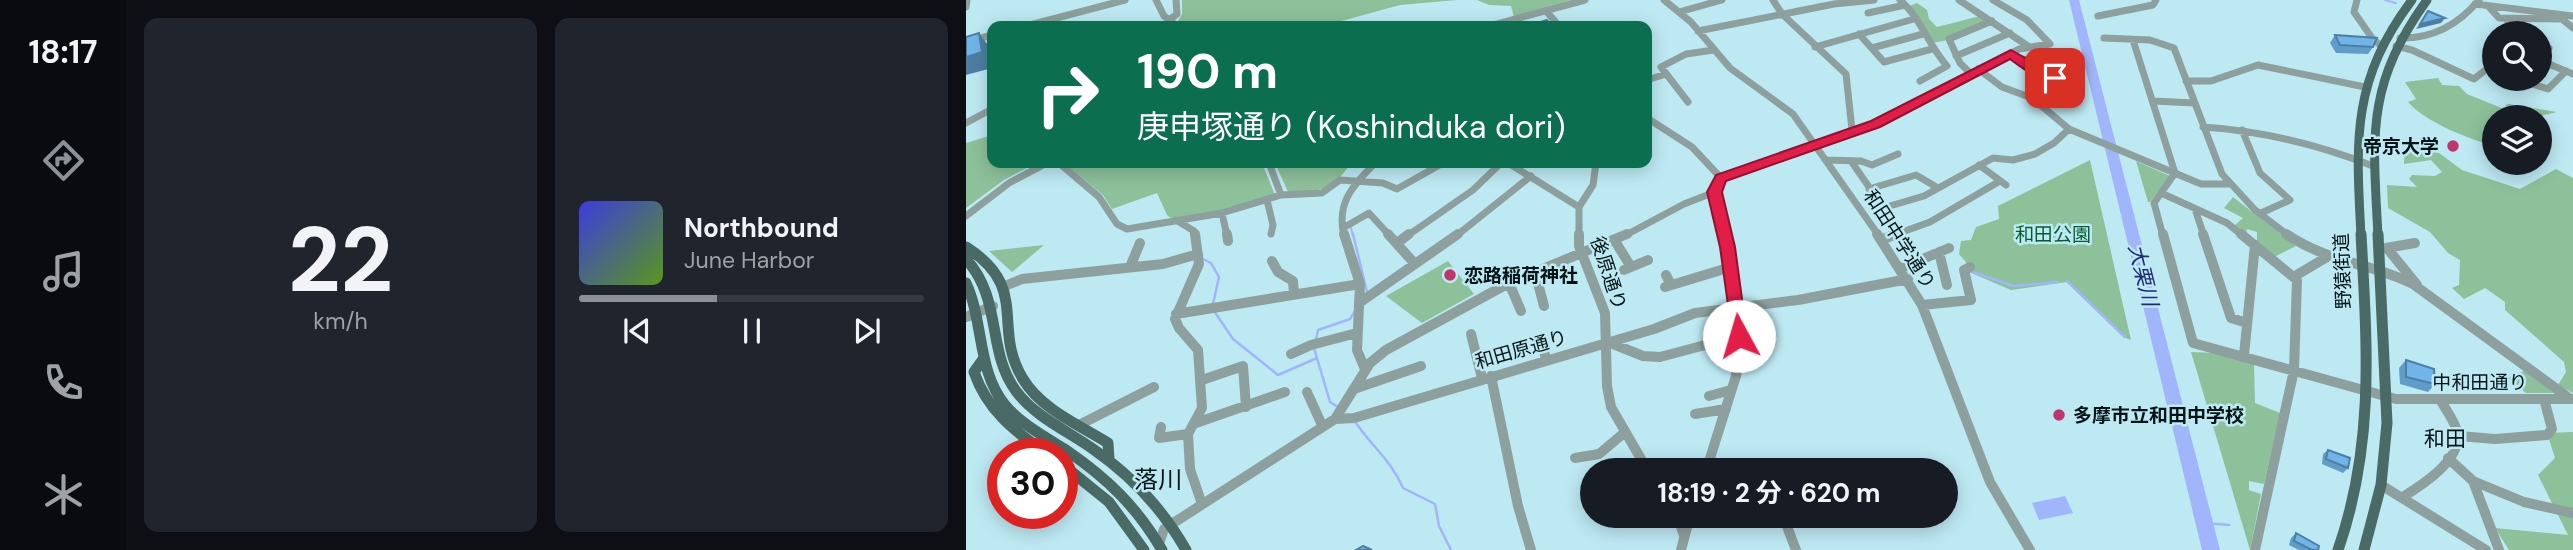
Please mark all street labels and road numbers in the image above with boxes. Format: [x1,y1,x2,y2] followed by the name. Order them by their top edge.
[1858,185,1941,294] street label: 和田中学通り
[1585,233,1632,313] street label: 後原通り
[2329,233,2356,309] street label: 野猿街道
[1472,324,1570,375] street label: 和田原通り
[2432,370,2528,395] street label: 中和田通り

